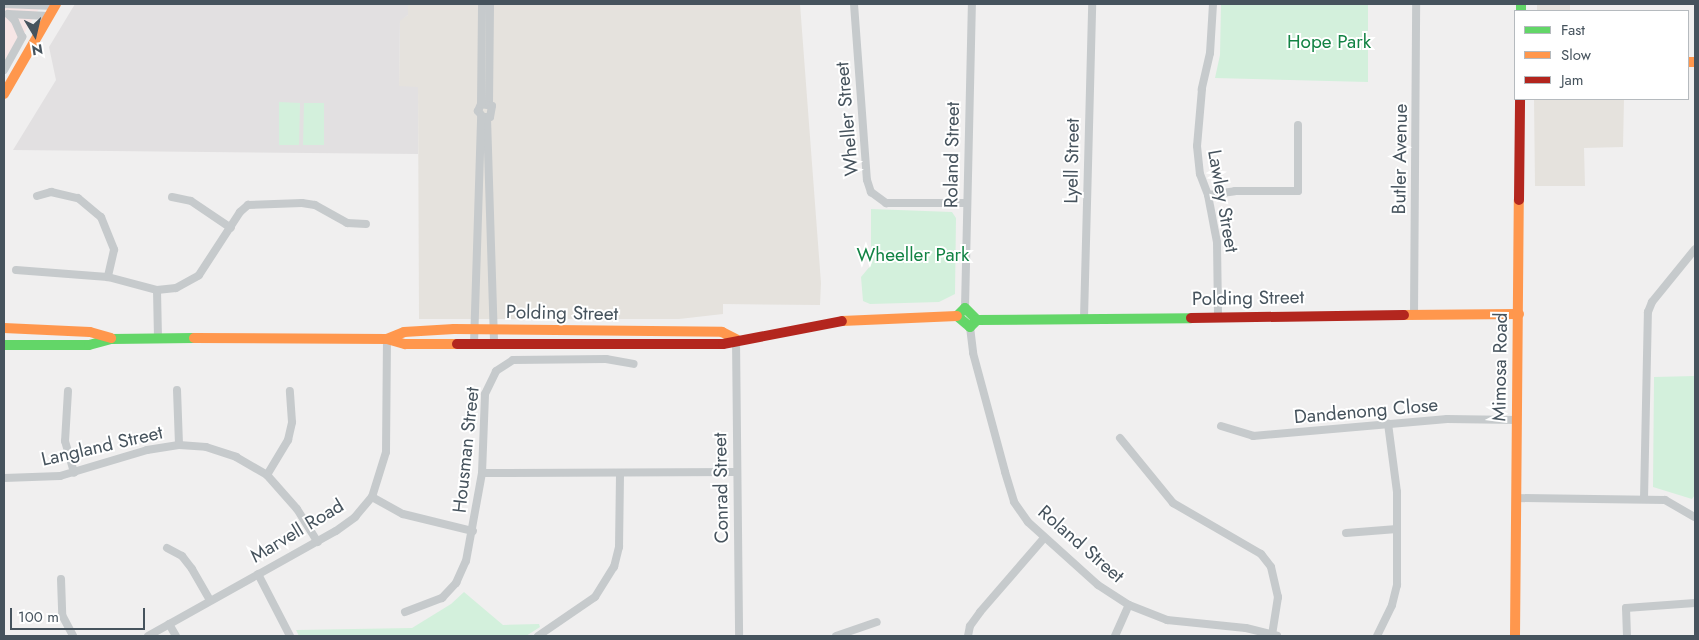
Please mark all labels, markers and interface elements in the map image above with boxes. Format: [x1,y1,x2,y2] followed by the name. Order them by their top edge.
[10,10,60,60] north arrow
[1514,10,1689,100] legend
[1561,19,1585,41] text: Fast
[1287,31,1371,53] park label: Hope Park
[30,39,44,61] text: N
[1561,44,1591,66] text: Slow
[831,61,863,177] street label: Wheller Street
[1561,69,1584,91] text: Jam
[940,102,964,208] street label: Roland Street
[1388,103,1412,215] street label: Butler Avenue
[1060,118,1084,204] street label: Lyell Street
[1203,148,1243,254] street label: Lawley Street
[857,244,969,266] park label: Wheeller Park
[1192,286,1304,310] street label: Polding Street
[506,301,618,325] street label: Polding Street
[1488,312,1512,422] street label: Mimosa Road
[448,386,484,514] street label: Housman Street
[1293,393,1439,429] street label: Dandenong Close
[39,421,165,471] street label: Langland Street
[709,432,733,544] street label: Conrad Street
[246,494,348,568] street label: Marvell Road
[1033,501,1129,587] street label: Roland Street
[12,598,148,630] scale bar
[18,606,59,628] text: 100 m

